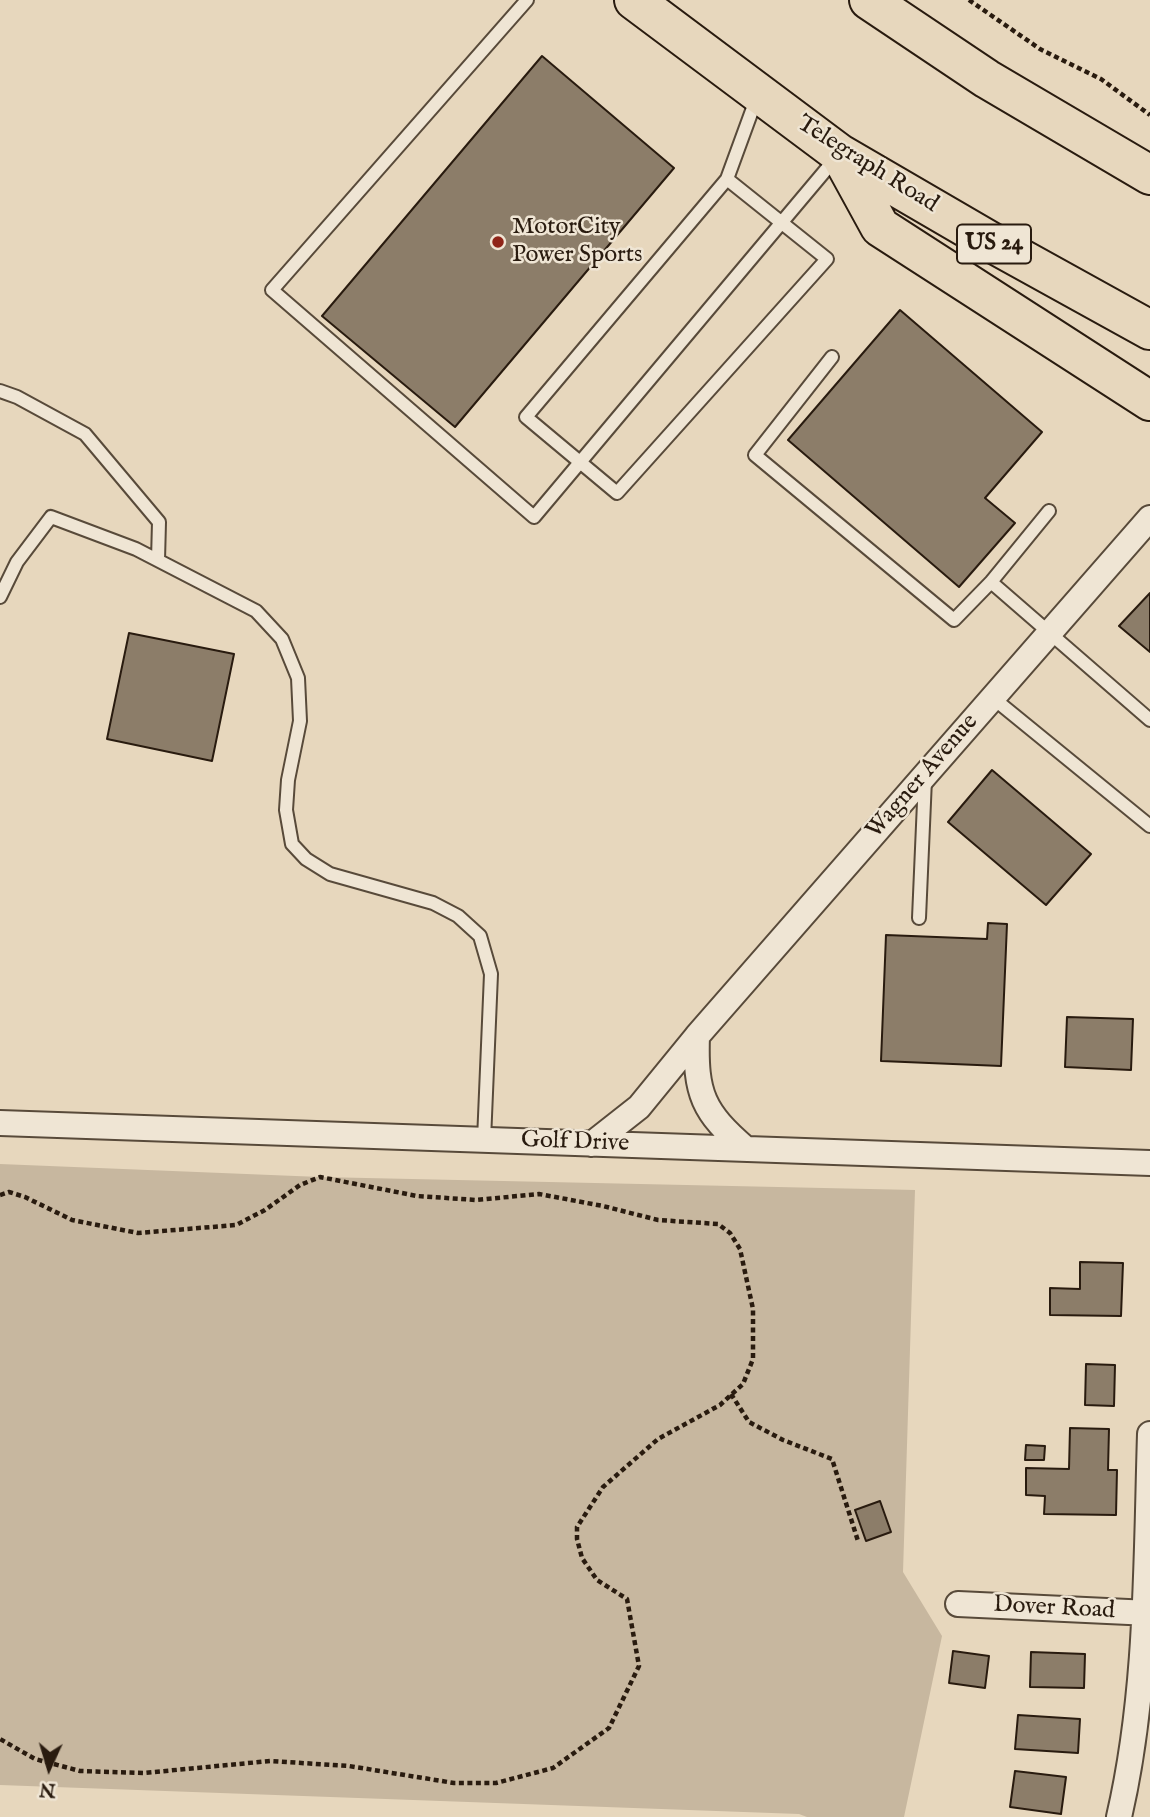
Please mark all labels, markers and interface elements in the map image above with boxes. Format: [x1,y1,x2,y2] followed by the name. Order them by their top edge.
[791,110,943,220] street label: Telegraph Road
[512,214,642,270] place label: MotorCity Power Sports
[957,224,1031,264] road number: US 24
[490,234,506,250] marker: MotorCity Power Sports
[861,709,985,845] street label: Wagner Avenue
[520,1127,630,1159] street label: Golf Drive
[992,1591,1116,1627] street label: Dover Road
[14,1733,84,1803] north arrow
[38,1776,57,1801] text: N

